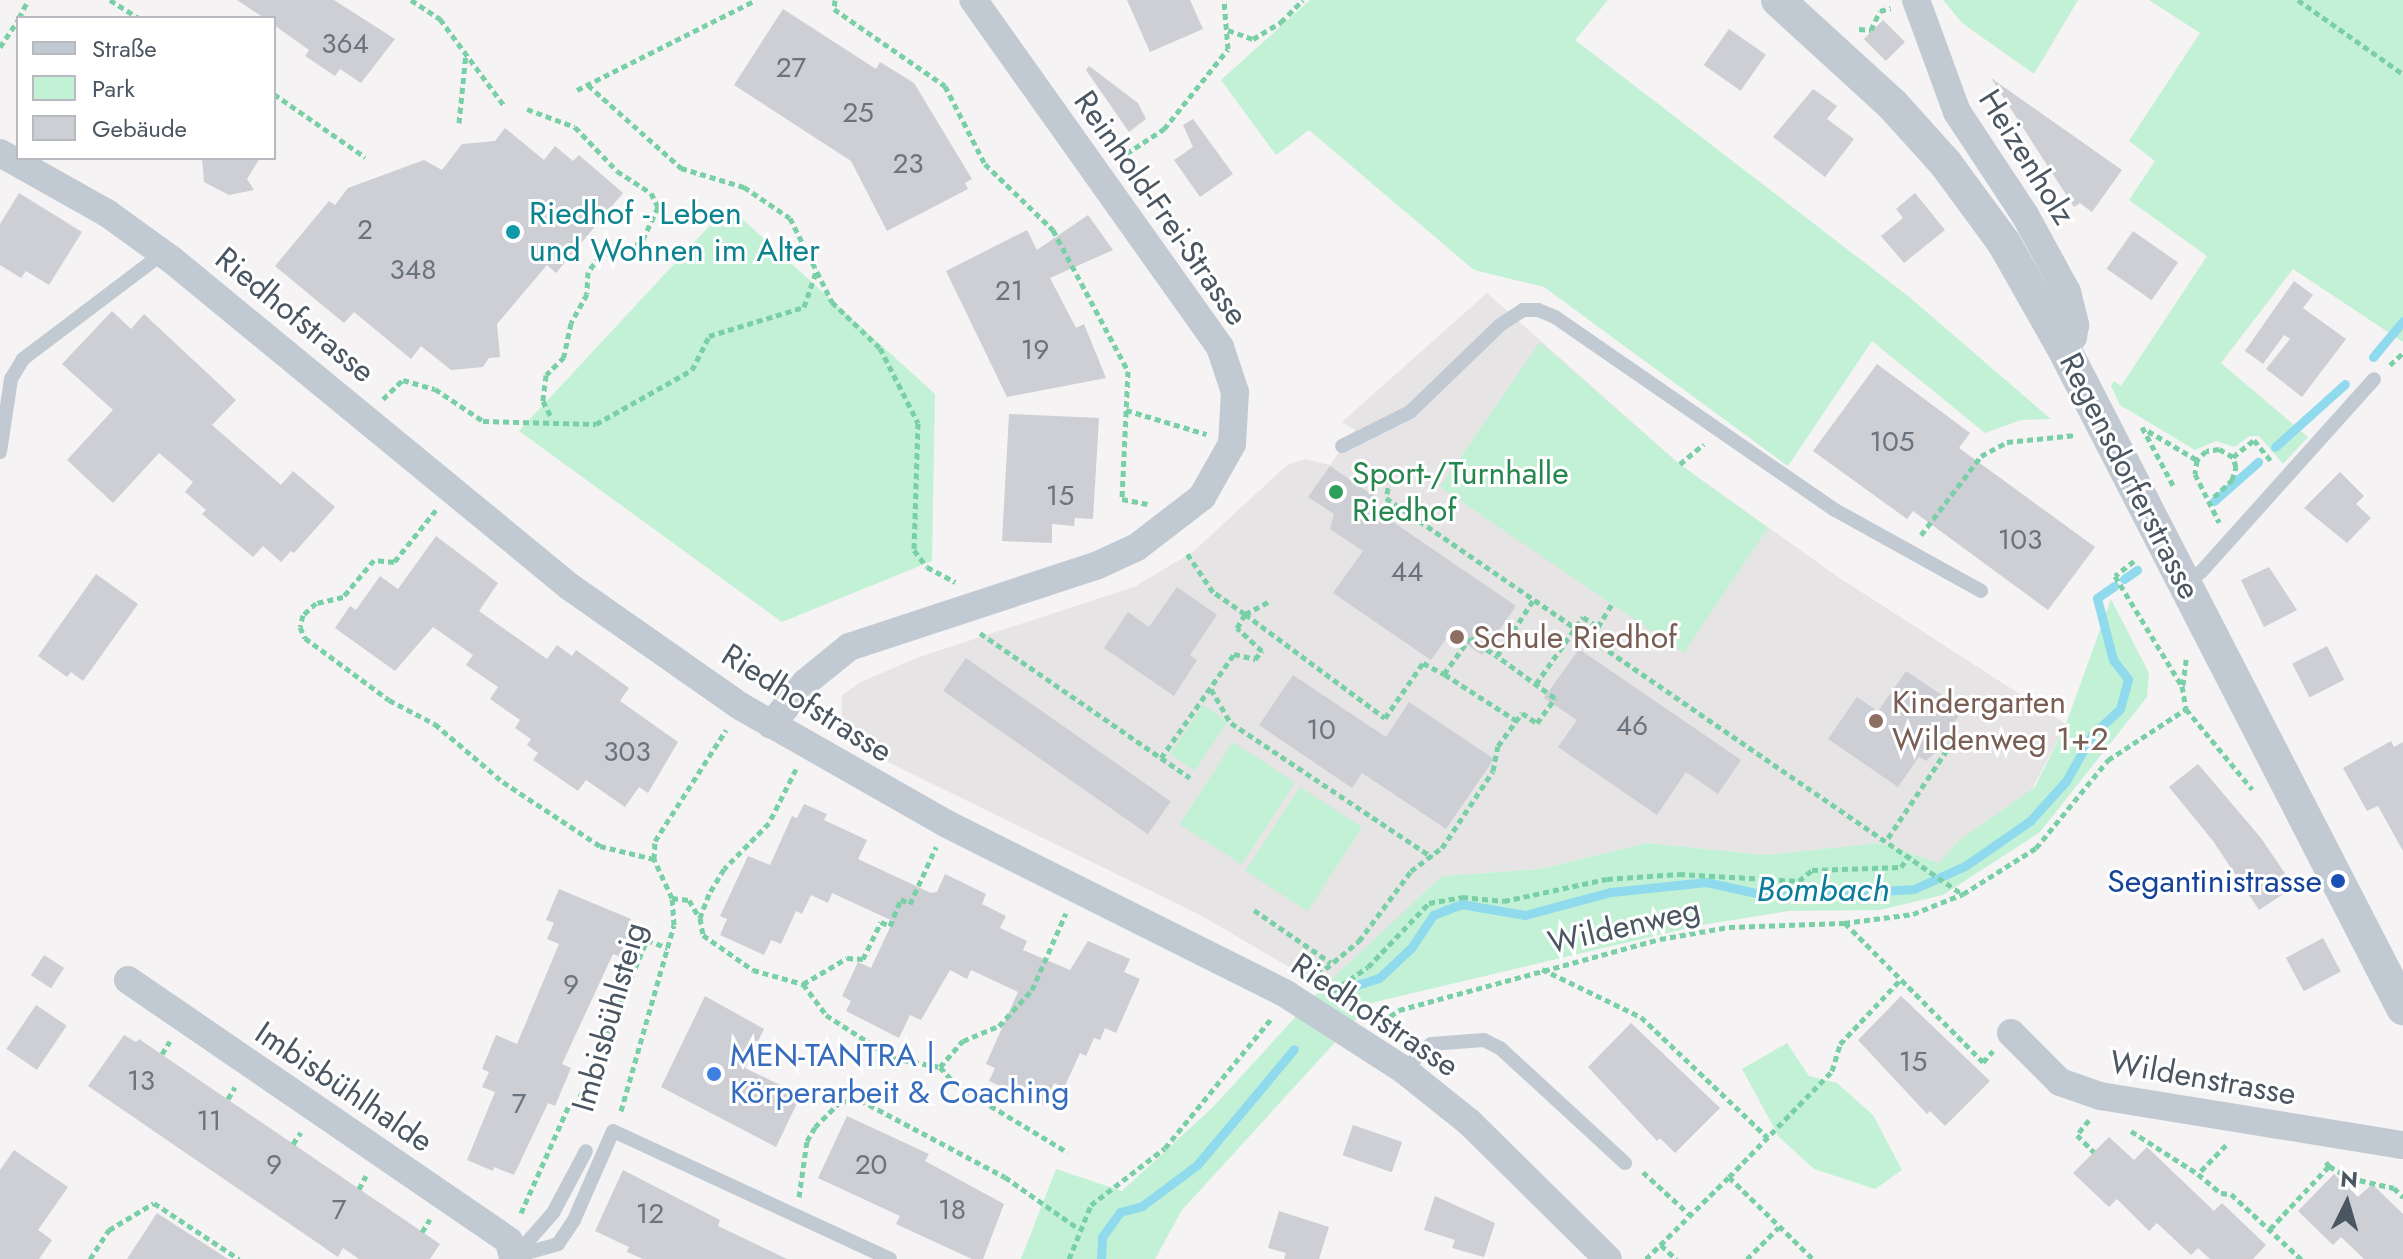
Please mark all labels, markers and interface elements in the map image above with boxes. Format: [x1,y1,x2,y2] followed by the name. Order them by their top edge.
[16,16,276,160] legend
[321,27,369,61] house number: 364
[92,31,157,66] text: Straße
[776,51,806,85] house number: 27
[92,71,135,106] text: Park
[1066,83,1256,333] street label: Reinhold-Frei-Strasse
[1971,83,2083,231] street label: Heizenholz
[842,96,874,130] house number: 25
[92,111,187,146] text: Gebäude
[892,147,924,181] house number: 23
[529,195,820,270] place label: Riedhof - Leben und Wohnen im Alter
[357,213,373,247] house number: 2
[504,223,522,241] marker: Riedhof - Leben und Wohnen im Alter
[208,239,382,391] street label: Riedhofstrasse
[390,253,436,287] house number: 348
[995,274,1023,308] house number: 21
[1021,333,1049,367] house number: 19
[2051,346,2209,606] street label: Regensdorferstrasse
[1869,425,1915,459] house number: 105
[1352,455,1569,530] place label: Sport-/Turnhalle Riedhof
[1046,479,1074,513] house number: 15
[1327,483,1345,501] marker: Sport-/Turnhalle Riedhof
[1998,523,2042,557] house number: 103
[1391,555,1423,589] house number: 44
[1473,618,1677,656] place label: Schule Riedhof
[1448,628,1466,646] marker: Schule Riedhof
[715,635,899,771] street label: Riedhofstrasse
[1892,684,2109,759] place label: Kindergarten Wildenweg 1+2
[1616,709,1648,743] house number: 46
[1867,712,1885,730] marker: Kindergarten Wildenweg 1+2
[1306,713,1336,747] house number: 10
[603,735,651,769] house number: 303
[2107,862,2322,900] place label: Segantinistrasse
[1757,870,1889,910] water label: Bombach
[2329,872,2347,890] marker: Segantinistrasse
[1544,890,1704,962] street label: Wildenweg
[564,918,654,1116] street label: Imbisbühlsteig
[1284,945,1466,1085] street label: Riedhofstrasse
[563,968,579,1002] house number: 9
[248,1014,440,1160] street label: Imbisbühlhalde
[730,1037,1069,1112] place label: MEN-TANTRA | Körperarbeit & Coaching
[2107,1043,2299,1113] street label: Wildenstrasse
[1899,1045,1927,1079] house number: 15
[127,1064,155,1098] house number: 13
[705,1065,723,1083] marker: MEN-TANTRA | Körperarbeit & Coaching
[512,1087,526,1121] house number: 7
[196,1104,222,1138] house number: 11
[266,1148,282,1182] house number: 9
[855,1148,887,1182] house number: 20
[2339,1162,2359,1196] text: N
[2307,1163,2387,1243] north arrow
[332,1193,346,1227] house number: 7
[938,1193,966,1227] house number: 18
[636,1197,664,1231] house number: 12

